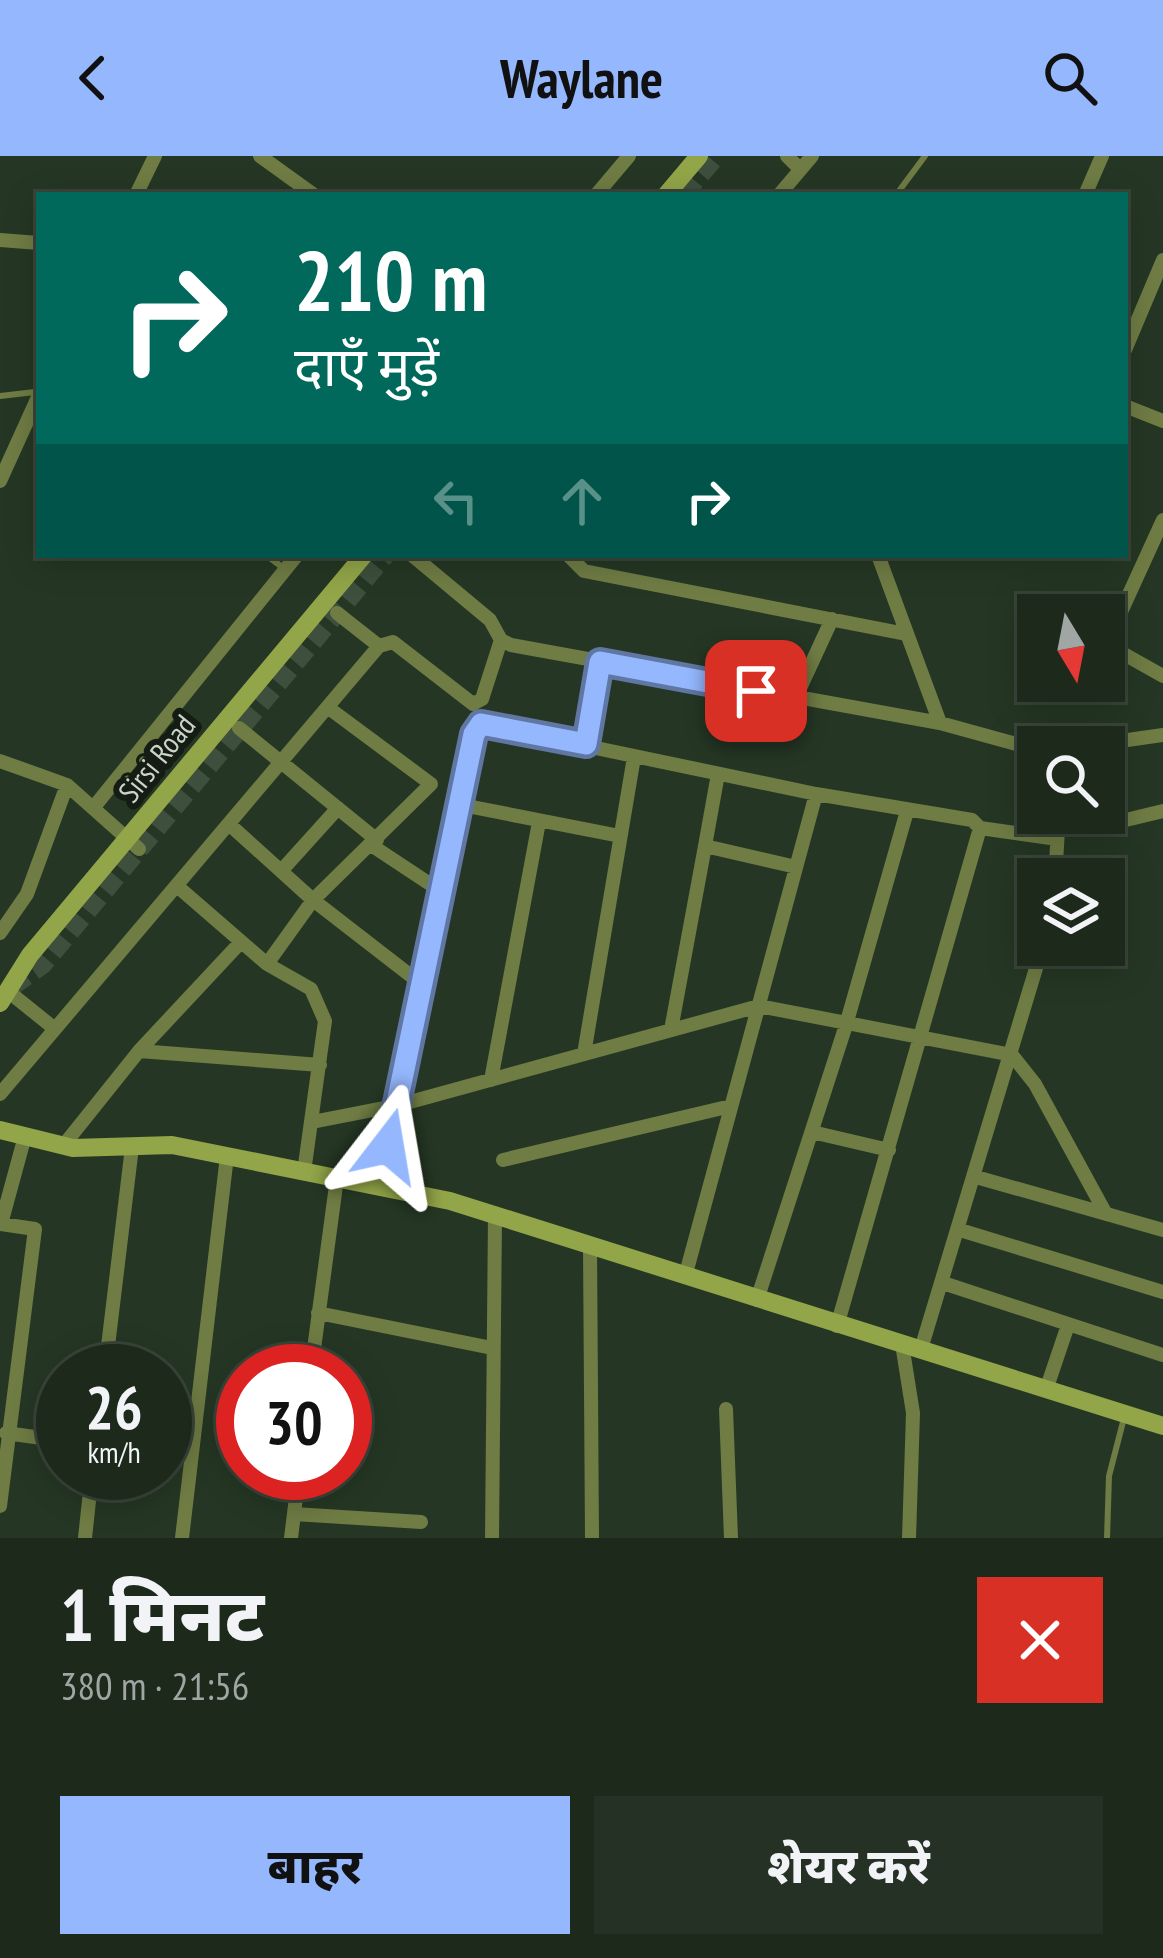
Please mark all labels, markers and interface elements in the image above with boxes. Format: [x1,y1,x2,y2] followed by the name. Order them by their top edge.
[500,43,663,113] text: Waylane
[60,45,126,111] icon: back
[1037,45,1103,111] icon: search
[294,225,487,334] text: 210 m
[96,240,252,396] icon: right
[294,331,439,401] text: दाएँ मुड़ें
[423,468,489,534] icon: left
[549,468,615,534] icon: ahead
[675,468,741,534] icon: right
[1017,594,1125,702] north arrow
[1017,594,1125,966] map controls
[705,640,807,742] pin
[723,658,789,724] icon: arrive
[109,706,203,810] street label: Sirsi Road
[1017,726,1125,834] button: search
[1017,858,1125,966] button: layers
[325,1083,451,1209] position arrow
[216,1344,372,1500] speed limit sign: 30
[85,1368,143,1446] text: 26
[87,1432,141,1471] text: km/h
[60,1568,264,1661] text: 1 मिनट
[977,1577,1103,1703] button: close
[60,1660,249,1711] text: 380 m · 21:56
[60,1796,570,1934] button: बाहर
[594,1796,1103,1934] button: शेयर करें

